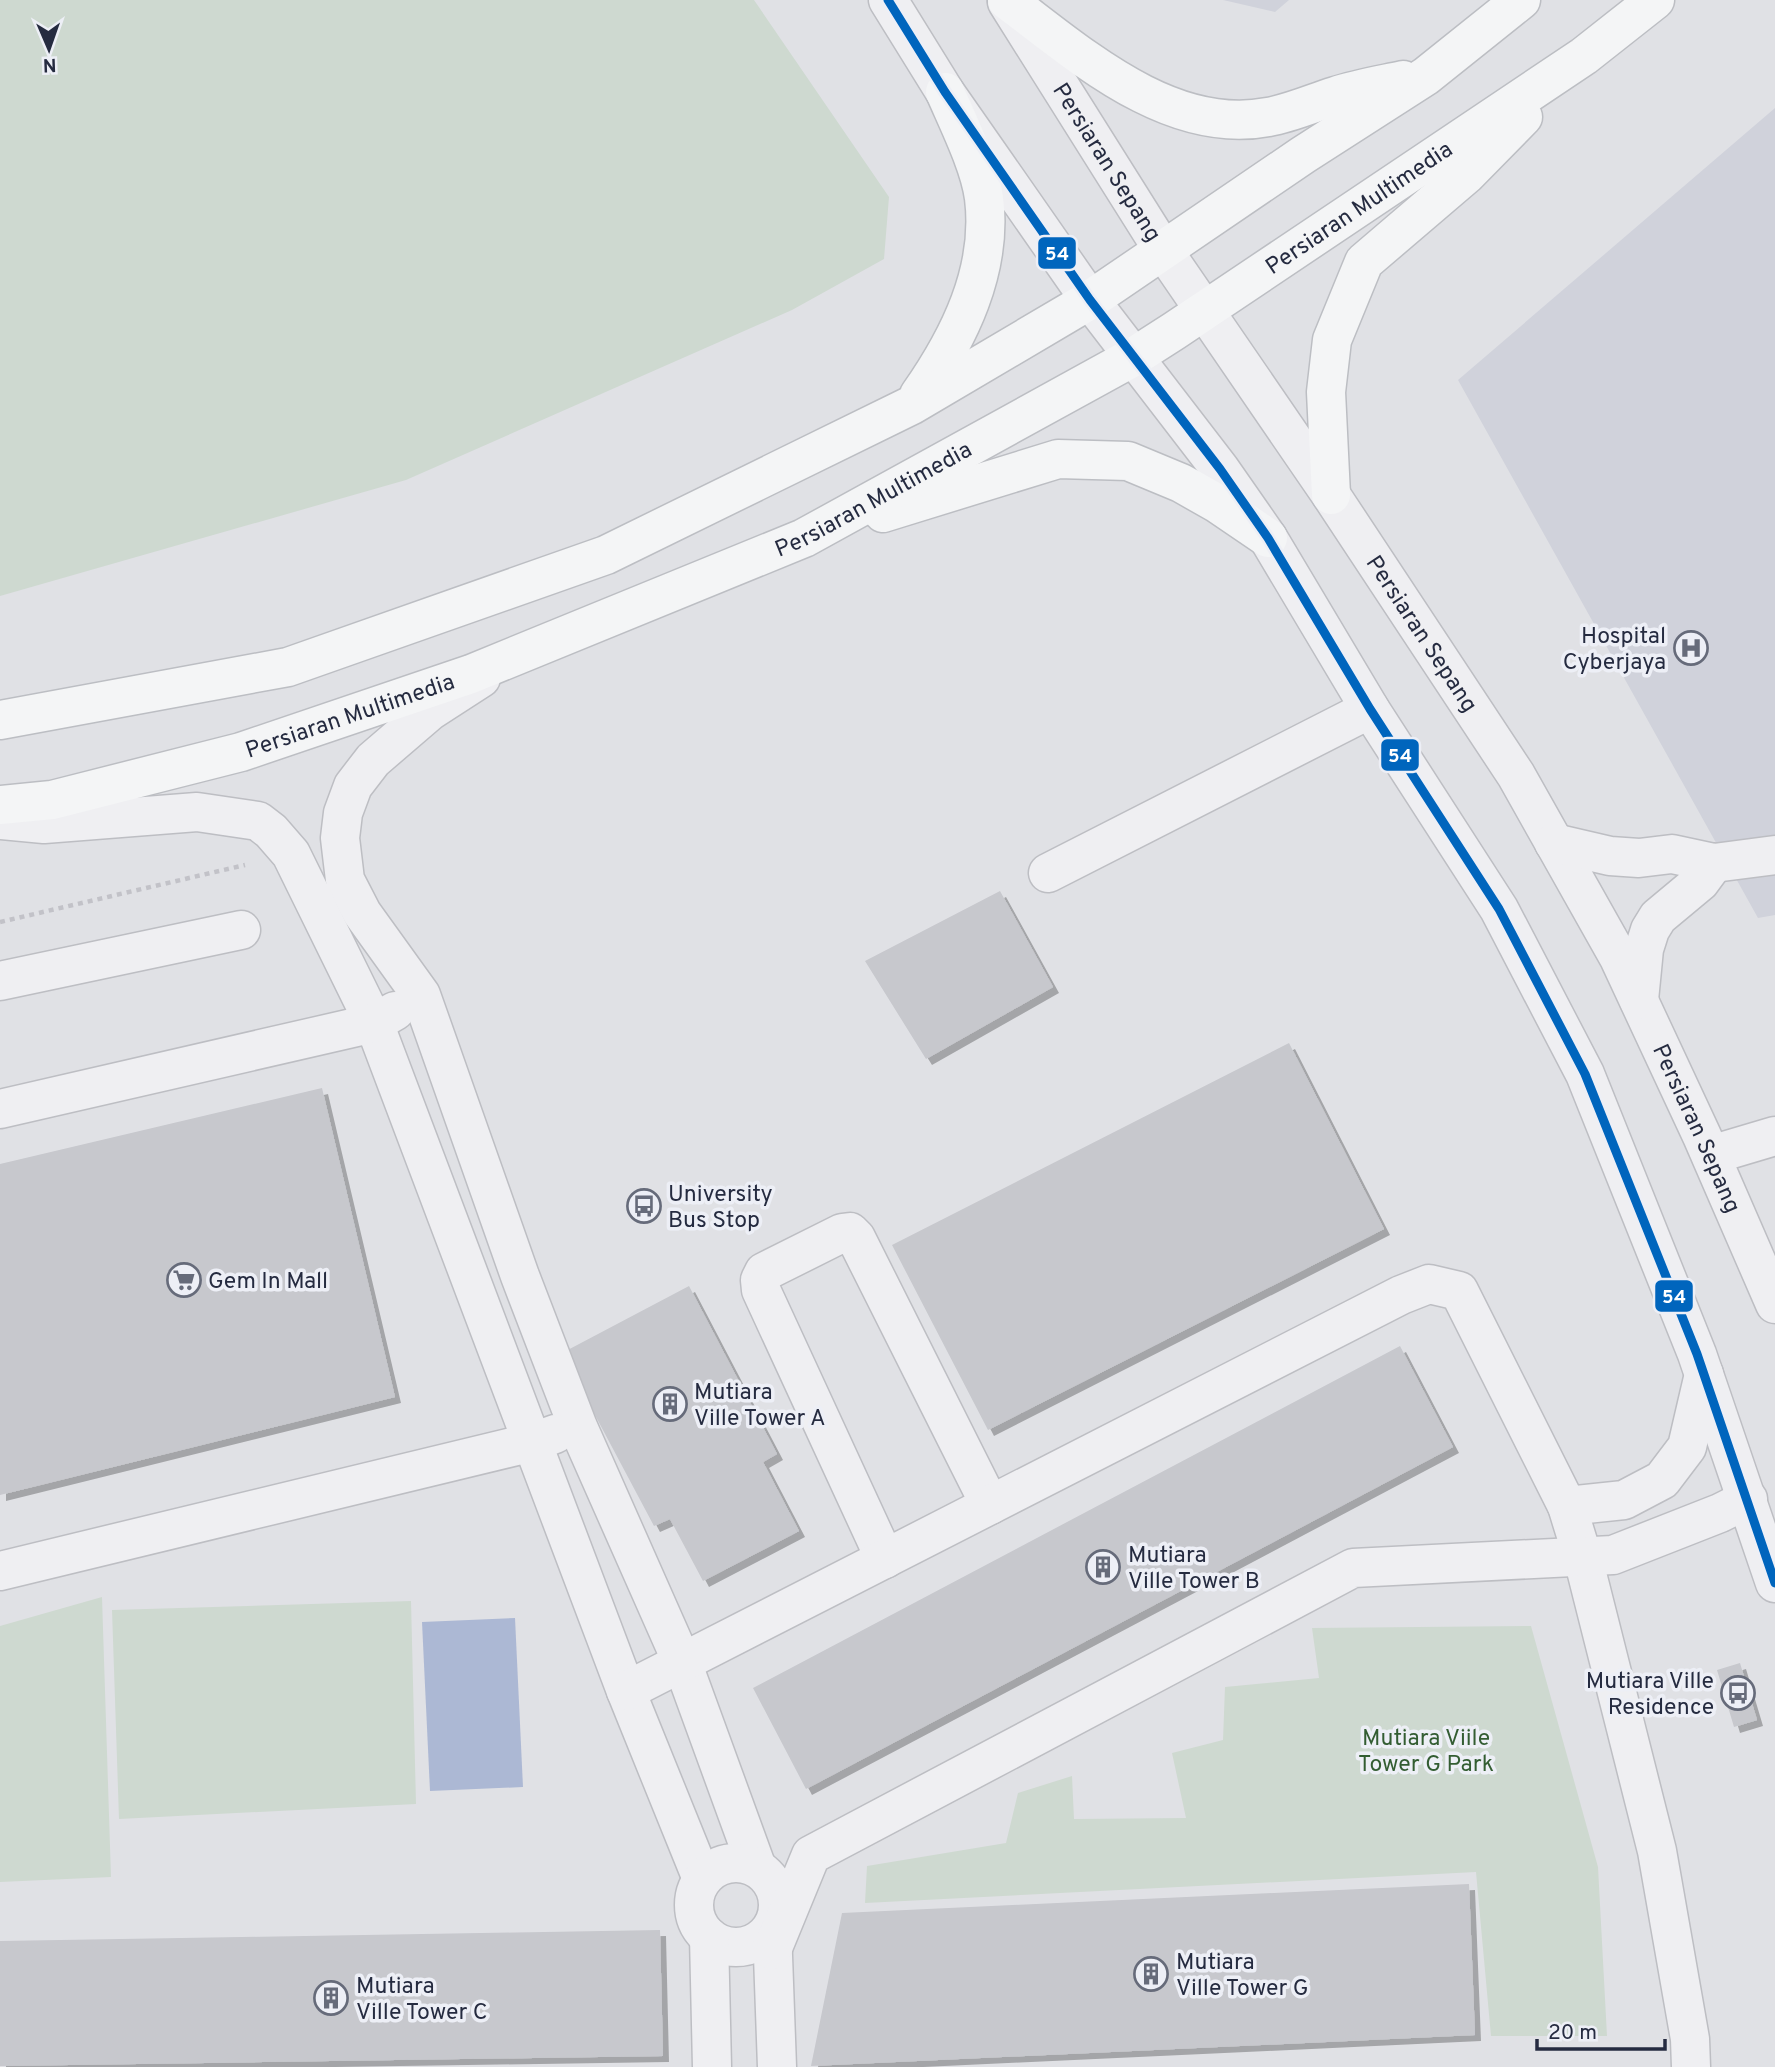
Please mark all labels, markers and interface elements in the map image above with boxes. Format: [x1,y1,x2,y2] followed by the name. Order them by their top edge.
[14,14,84,84] north arrow
[42,52,57,76] text: N
[1045,78,1166,248] street label: Persiaran Sepang
[1261,136,1459,282] street label: Persiaran Multimedia
[1037,236,1077,270] line badge: 54
[1045,243,1069,267] text: 54
[771,437,978,565] street label: Persiaran Multimedia
[1358,551,1483,719] street label: Persiaran Sepang
[1563,623,1666,678] place label: Hospital Cyberjaya
[1672,629,1710,667] hospital icon: Hospital Cyberjaya
[242,669,459,766] street label: Persiaran Multimedia
[1380,738,1420,772] line badge: 54
[1388,745,1412,769] text: 54
[1644,1040,1746,1218] street label: Persiaran Sepang
[668,1181,773,1236] place label: University Bus Stop
[625,1187,663,1225] bus stop icon: University Bus Stop
[165,1261,203,1299] supermarket icon: Gem In Mall
[208,1268,328,1297] place label: Gem In Mall
[1654,1279,1694,1313] line badge: 54
[1662,1286,1686,1310] text: 54
[694,1379,826,1434] place label: Mutiara Ville Tower A
[651,1385,689,1423] building icon: Mutiara Ville Tower A
[1128,1542,1260,1597] place label: Mutiara Ville Tower B
[1084,1548,1122,1586] building icon: Mutiara Ville Tower B
[1586,1668,1714,1723] place label: Mutiara Ville Residence
[1719,1674,1757,1712] bus stop icon: Mutiara Ville Residence
[1358,1725,1494,1780] park label: Mutiara Viile Tower G Park
[1176,1949,1309,2004] place label: Mutiara Ville Tower G
[1132,1955,1170,1993] building icon: Mutiara Ville Tower G
[356,1973,488,2028] place label: Mutiara Ville Tower C
[312,1979,350,2017] building icon: Mutiara Ville Tower C
[1537,2008,1665,2052] scale bar
[1548,2020,1597,2047] text: 20 m

